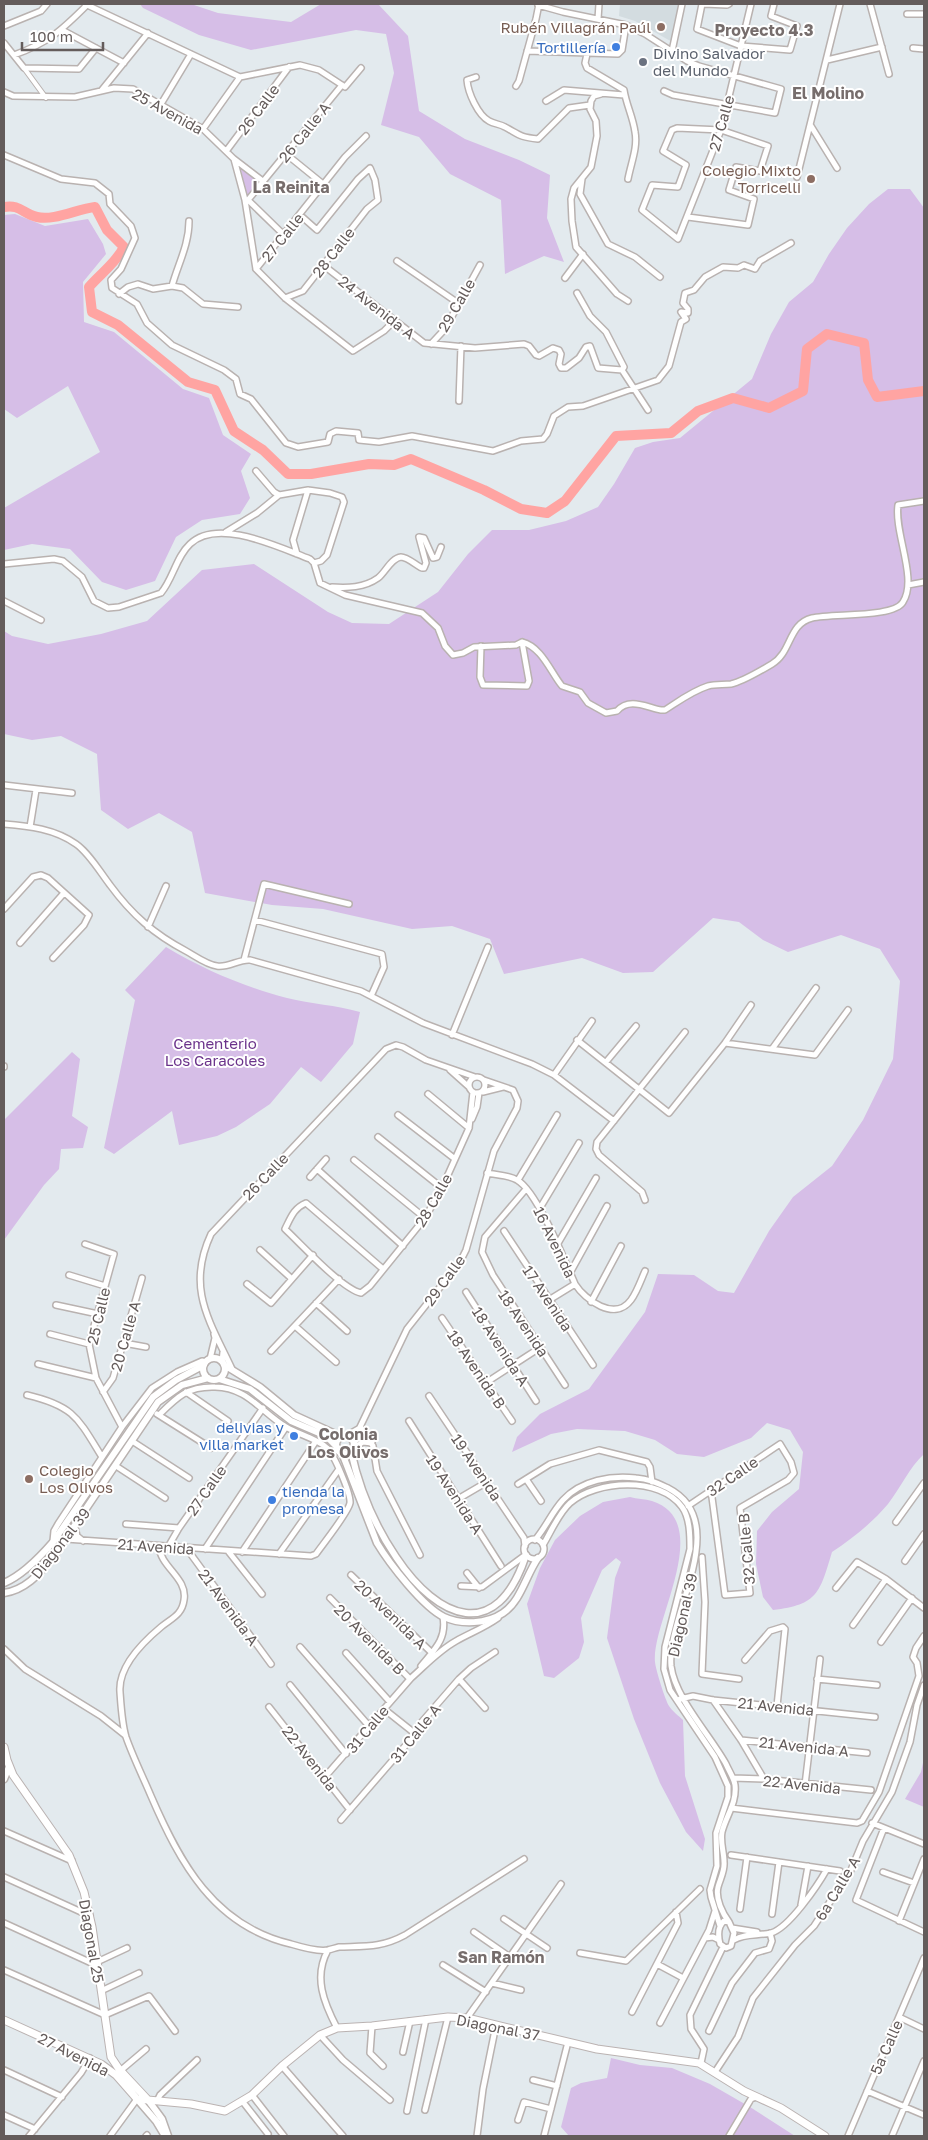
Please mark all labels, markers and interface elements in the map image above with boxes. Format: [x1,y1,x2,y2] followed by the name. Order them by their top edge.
[501,18,651,36] place label: Rubén Villagrán Paúl
[22,20,104,52] scale bar
[715,20,814,40] district label: Proyecto 4.3
[655,21,667,33] marker: Rubén Villagrán Paúl
[30,27,73,45] text: 100 m
[536,38,606,56] place label: Tortillería
[610,41,622,53] marker: Tortillería
[653,44,765,79] place label: Divino Salvador del Mundo
[637,56,649,68] marker: Divino Salvador del Mundo
[233,80,283,138] street label: 26 Calle
[792,83,864,103] district label: El Molino
[130,84,206,138] street label: 25 Avenida
[704,93,738,153] street label: 27 Calle
[274,98,334,166] street label: 26 Calle A
[702,161,801,196] place label: Colegio Mixto Torricelli
[805,173,817,185] marker: Colegio Mixto Torricelli
[252,177,330,197] district label: La Reinita
[257,209,307,265] street label: 27 Calle
[308,223,358,281] street label: 28 Calle
[335,271,419,343] street label: 24 Avenida A
[434,275,479,335] street label: 29 Calle
[165,1034,265,1069] park label: Cementerio Los Caracoles
[238,1149,292,1203] street label: 26 Calle
[411,1170,456,1230] street label: 28 Calle
[530,1203,580,1281] street label: 16 Avenida
[420,1251,469,1309] street label: 29 Calle
[519,1262,577,1334] street label: 17 Avenida
[83,1285,113,1346] street label: 25 Calle
[495,1286,553,1360] street label: 18 Avenida
[106,1299,144,1373] street label: 20 Calle A
[469,1303,533,1389] street label: 18 Avenida A
[444,1326,510,1412] street label: 18 Avenida B
[199,1418,285,1453] place label: delivias y villa market
[307,1424,389,1462] district label: Colonia Los Olivos
[288,1430,300,1442] marker: delivias y villa market
[448,1430,506,1504] street label: 19 Avenida
[423,1451,487,1537] street label: 19 Avenida A
[703,1452,761,1500] street label: 32 Calle
[39,1461,113,1496] place label: Colegio Los Olivos
[182,1461,230,1519] street label: 27 Calle
[23,1473,35,1485] marker: Colegio Los Olivos
[282,1482,345,1517] place label: tienda la promesa
[266,1494,278,1506] marker: tienda la promesa
[27,1504,93,1582] street label: Diagonal 39
[734,1512,758,1586] street label: 32 Calle B
[117,1534,195,1558] street label: 21 Avenida
[195,1565,263,1649] street label: 21 Avenida A
[664,1571,700,1659] street label: Diagonal 39
[351,1575,431,1653] street label: 20 Avenida A
[331,1600,409,1678] street label: 20 Avenida B
[737,1693,815,1719] street label: 21 Avenida
[386,1700,444,1766] street label: 31 Calle A
[342,1701,392,1756] street label: 31 Calle
[279,1722,341,1794] street label: 22 Avenida
[758,1732,850,1760] street label: 21 Avenida A
[762,1771,842,1797] street label: 22 Avenida
[811,1853,863,1923] street label: 6a Calle A
[76,1898,108,1984] street label: Diagonal 25
[457,1947,545,1967] district label: San Ramón
[455,2010,541,2044] street label: Diagonal 37
[866,2017,906,2077] street label: 5a Calle
[35,2028,113,2080] street label: 27 Avenida

